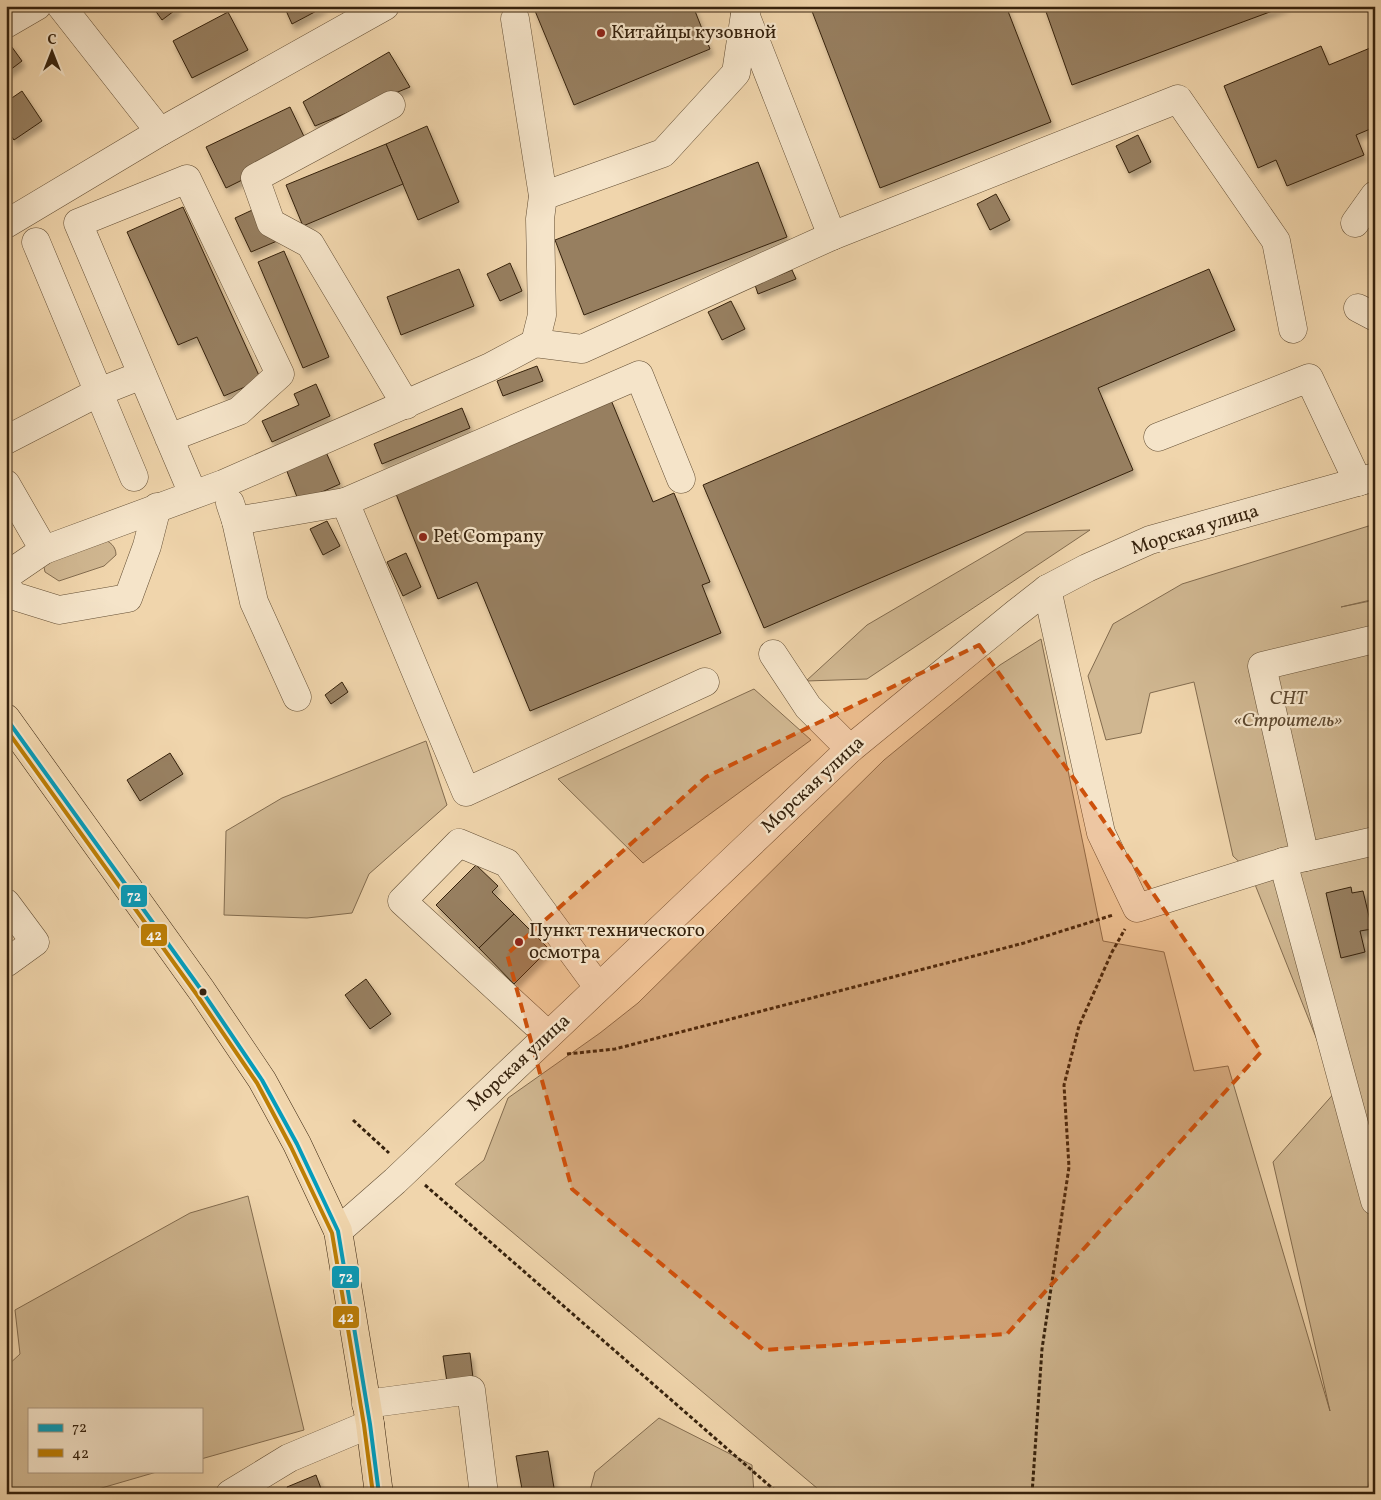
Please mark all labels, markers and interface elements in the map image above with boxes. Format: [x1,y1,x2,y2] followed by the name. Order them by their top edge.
[611,20,776,46] place label: Китайцы кузовной
[595,27,607,39] marker: Китайцы кузовной
[28,28,78,78] north arrow
[47,31,57,50] text: С
[1128,498,1262,562] street label: Морская улица
[433,524,544,550] place label: Pet Company
[417,531,429,543] marker: Pet Company
[1234,686,1342,734] park label: СНТ «Строитель»
[756,730,870,840] street label: Морская улица
[120,884,148,908] line badge: 72
[127,888,141,907] text: 72
[529,918,705,966] place label: Пункт технического осмотра
[140,923,168,947] line badge: 42
[146,927,162,946] text: 42
[513,936,525,948] marker: Пункт технического осмотра
[198,987,208,997] unlabelled marker
[462,1008,576,1118] street label: Морская улица
[331,1265,360,1289] line badge: 72
[339,1269,353,1288] text: 72
[332,1305,360,1329] line badge: 42
[338,1309,354,1328] text: 42
[28,1408,202,1472] legend
[72,1418,87,1439] text: 72
[72,1444,89,1465] text: 42

